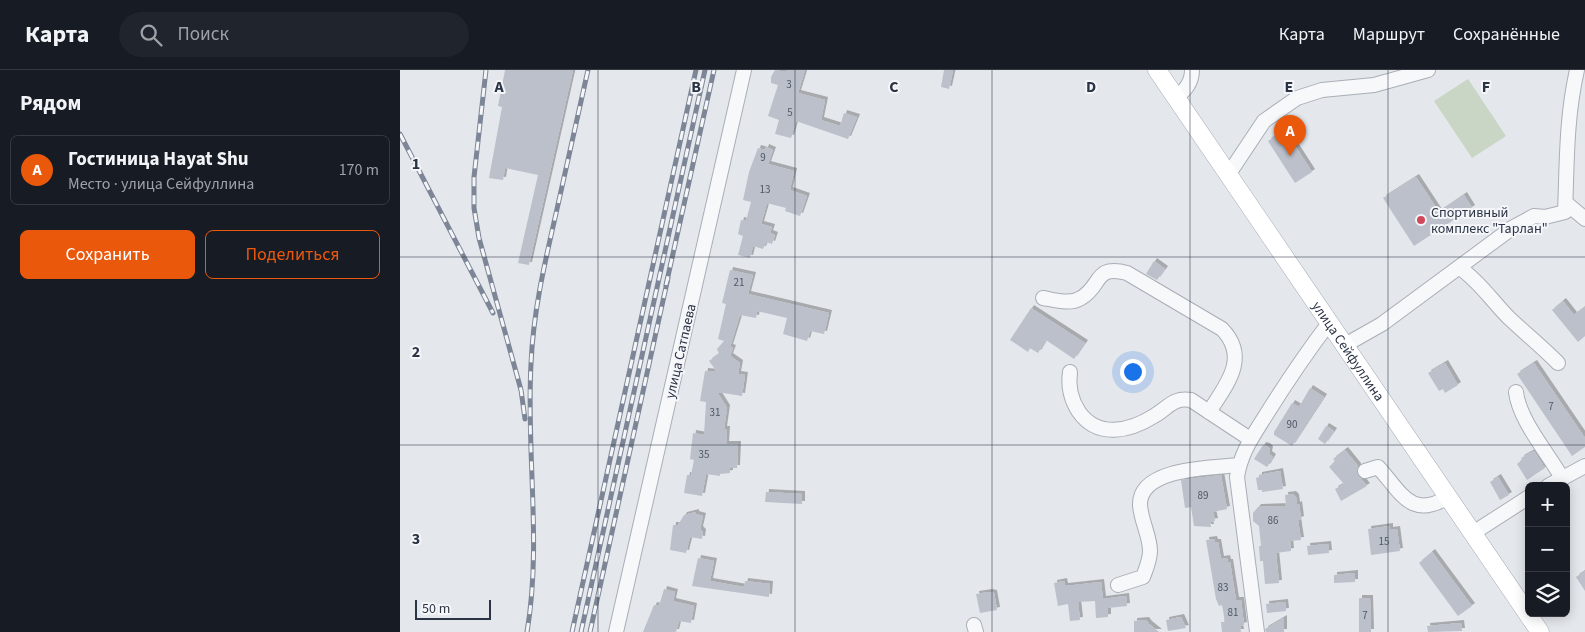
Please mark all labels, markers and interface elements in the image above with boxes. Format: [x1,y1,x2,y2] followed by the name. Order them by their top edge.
[119,12,469,57] search box
[25,17,89,52] text: Карта
[137,21,165,49] icon: search
[177,21,229,48] text: Поиск
[1279,22,1325,47] text: Карта
[1353,22,1425,47] text: Маршрут
[1453,22,1560,47] text: Сохранённые
[493,76,504,98] text: A
[691,76,701,98] text: B
[889,76,899,98] text: C
[1086,76,1096,98] text: D
[1285,76,1293,98] text: E
[1482,76,1490,98] text: F
[786,77,792,92] house number: 3
[20,88,81,118] text: Рядом
[787,105,793,120] house number: 5
[1274,115,1306,156] pin: A
[68,146,249,173] text: Гостиница Hayat Shu
[760,150,766,165] house number: 9
[412,153,420,175] text: 1
[32,159,42,181] text: A
[339,159,379,181] text: 170 m
[68,173,254,195] text: Место · улица Сейфуллина
[760,182,770,197] house number: 13
[1431,203,1548,239] place label: Спортивный комплекс "Тарлан"
[1415,214,1427,226] marker: Спортивный комплекс "Тарлан"
[20,230,195,279] button: Сохранить
[205,230,380,279] button: Поделиться
[734,275,744,290] house number: 21
[1306,298,1389,405] street label: улица Сейфуллина
[660,302,702,401] street label: улица Сатпаева
[412,341,420,363] text: 2
[1120,359,1146,385] your location
[1548,399,1554,414] house number: 7
[710,405,720,420] house number: 31
[1287,417,1297,432] house number: 90
[699,447,709,462] house number: 35
[1525,482,1570,617] map controls
[1525,482,1570,527] button: +
[1198,488,1208,503] house number: 89
[1268,513,1279,528] house number: 86
[1525,527,1570,572] button: −
[412,528,420,550] text: 3
[1379,534,1389,549] house number: 15
[1525,572,1570,617] button: layers
[1218,580,1228,595] house number: 83
[415,597,491,620] scale bar
[422,599,450,619] text: 50 m
[1228,605,1238,620] house number: 81
[1362,608,1368,623] house number: 7

